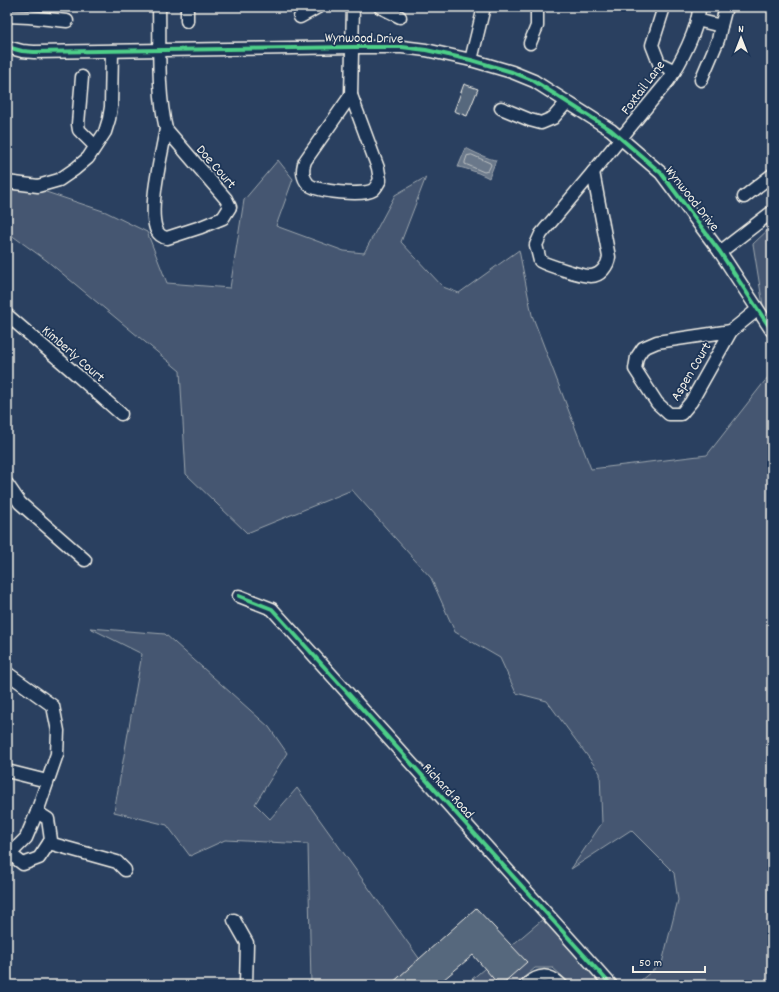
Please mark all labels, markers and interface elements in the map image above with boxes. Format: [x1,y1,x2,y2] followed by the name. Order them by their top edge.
[721,18,761,58] north arrow
[738,22,744,38] text: N
[325,28,403,50] street label: Wynwood Drive
[617,57,671,120] street label: Foxtail Lane
[191,141,240,194] street label: Doe Court
[659,162,723,236] street label: Wynwood Drive
[37,321,109,388] street label: Kimberly Court
[666,339,717,405] street label: Aspen Court
[417,759,478,824] street label: Richard Road
[633,948,705,974] scale bar
[639,955,662,972] text: 50 m

